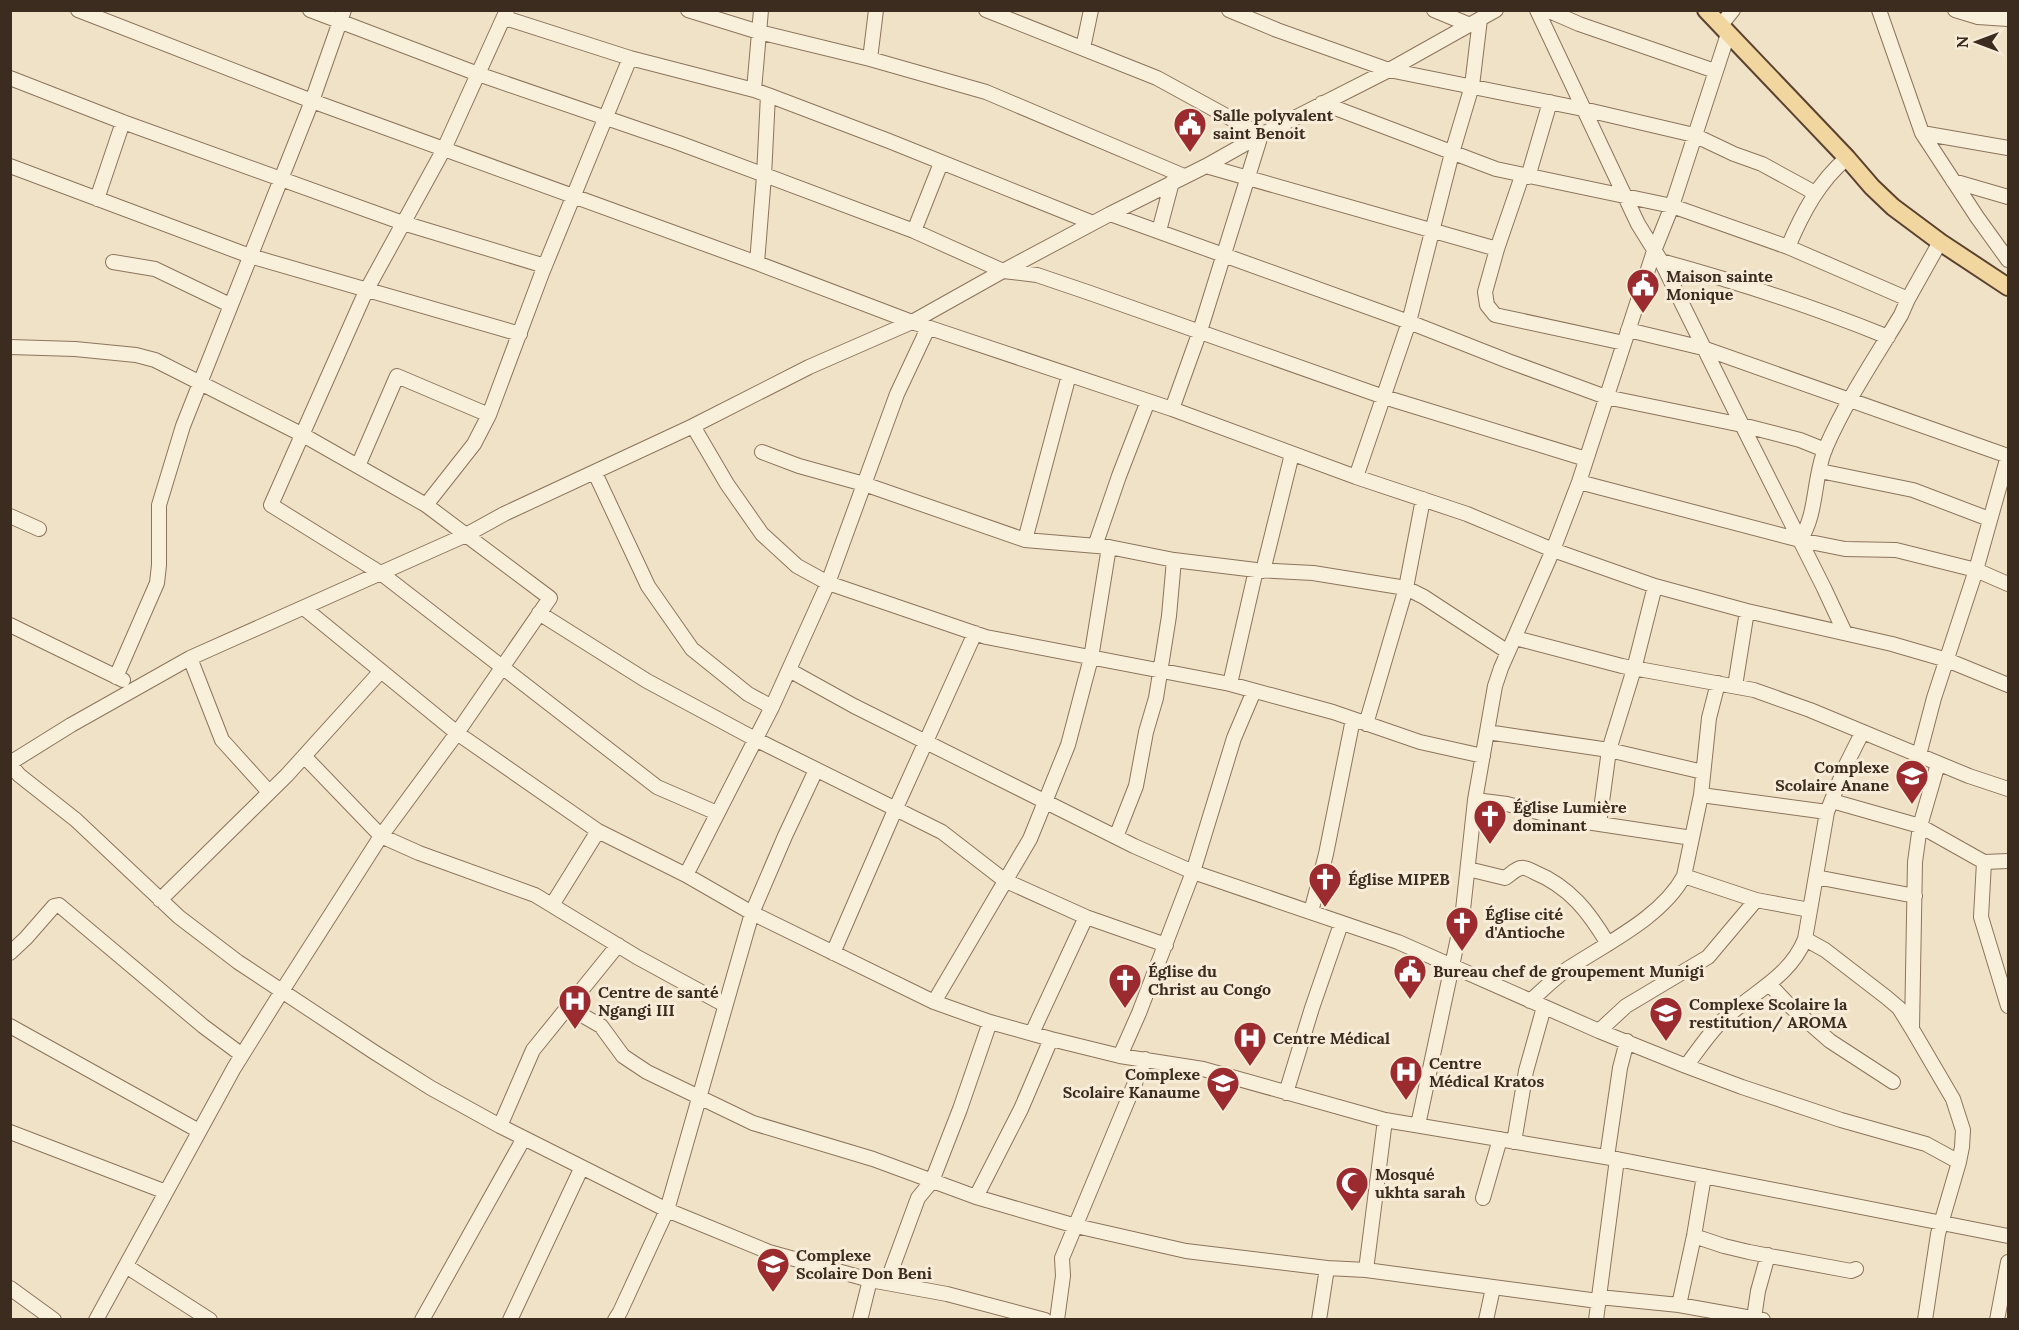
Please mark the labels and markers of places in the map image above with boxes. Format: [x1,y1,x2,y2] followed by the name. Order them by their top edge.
[1213,105,1334,143] place label: Salle polyvalent saint Benoit
[1172,106,1208,153] public building icon: Salle polyvalent saint Benoit
[1666,266,1773,304] place label: Maison sainte Monique
[1625,267,1661,314] public building icon: Maison sainte Monique
[1775,757,1889,795] place label: Complexe Scolaire Anane
[1894,758,1930,805] school or university icon: Complexe Scolaire Anane
[1513,797,1627,835] place label: Église Lumière dominant
[1472,798,1508,845] church icon: Église Lumière dominant
[1307,861,1343,908] church icon: Église MIPEB
[1348,869,1450,889] place label: Église MIPEB
[1485,904,1565,942] place label: Église cité d'Antioche
[1444,905,1480,952] church icon: Église cité d'Antioche
[1392,953,1428,1000] public building icon: Bureau chef de groupement Munigi
[1148,961,1271,999] place label: Église du Christ au Congo
[1433,961,1704,981] place label: Bureau chef de groupement Munigi
[1107,962,1143,1009] church icon: Église du Christ au Congo
[598,982,719,1020] place label: Centre de santé Ngangi III
[557,983,593,1030] hospital icon: Centre de santé Ngangi III
[1689,994,1848,1033] place label: Complexe Scolaire la restitution/ AROMA
[1648,995,1684,1042] school or university icon: Complexe Scolaire la restitution/ AROMA
[1232,1020,1268,1067] hospital icon: Centre Médical
[1273,1028,1390,1048] place label: Centre Médical
[1429,1053,1544,1091] place label: Centre Médical Kratos
[1388,1054,1424,1101] hospital icon: Centre Médical Kratos
[1063,1064,1200,1102] place label: Complexe Scolaire Kanaume
[1205,1065,1241,1112] school or university icon: Complexe Scolaire Kanaume
[1375,1164,1466,1202] place label: Mosqué ukhta sarah
[1334,1165,1370,1212] mosque icon: Mosqué ukhta sarah
[796,1245,932,1283] place label: Complexe Scolaire Don Beni
[755,1246,791,1293] school or university icon: Complexe Scolaire Don Beni

